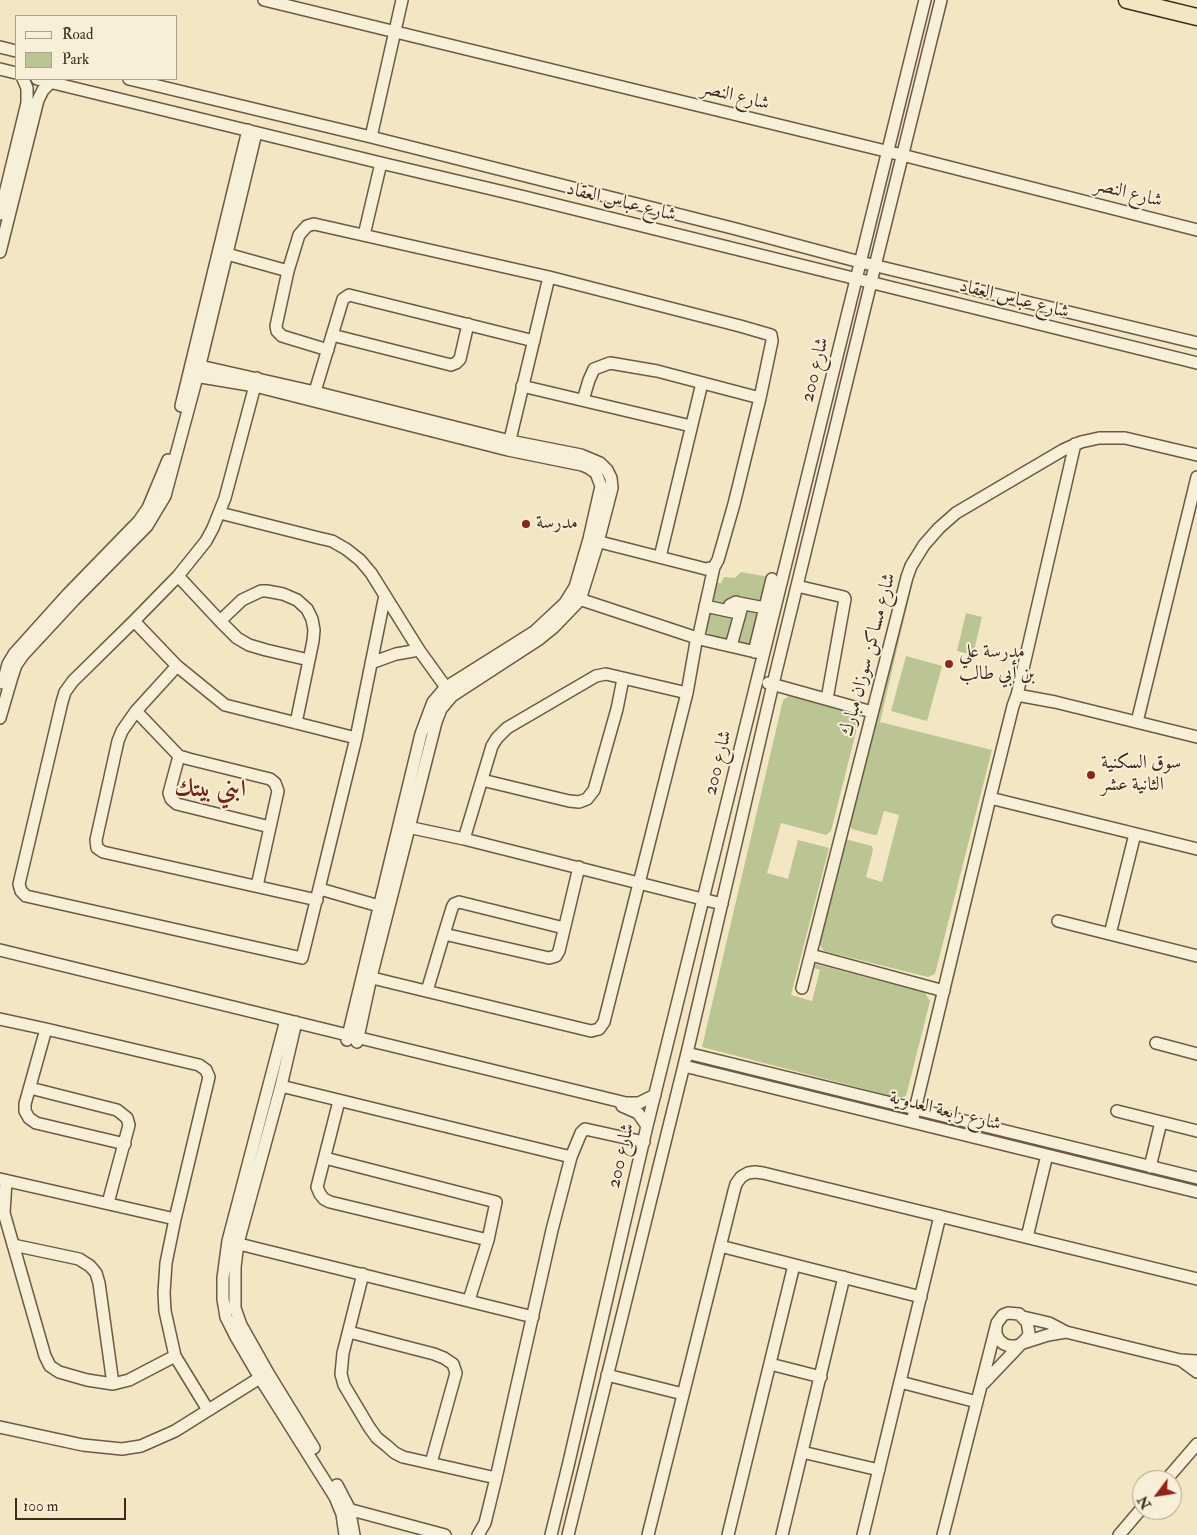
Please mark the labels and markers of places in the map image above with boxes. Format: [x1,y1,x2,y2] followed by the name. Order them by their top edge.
[536,513,578,535] place label: مدرسة
[520,518,532,530] marker: مدرسة
[959,642,1035,686] place label: مدرسة علي بن أبي طالب
[943,658,955,670] marker: مدرسة علي بن أبي طالب
[1101,753,1181,797] place label: سوق السكنية الثانية عشر
[1085,769,1097,781] marker: سوق السكنية الثانية عشر

